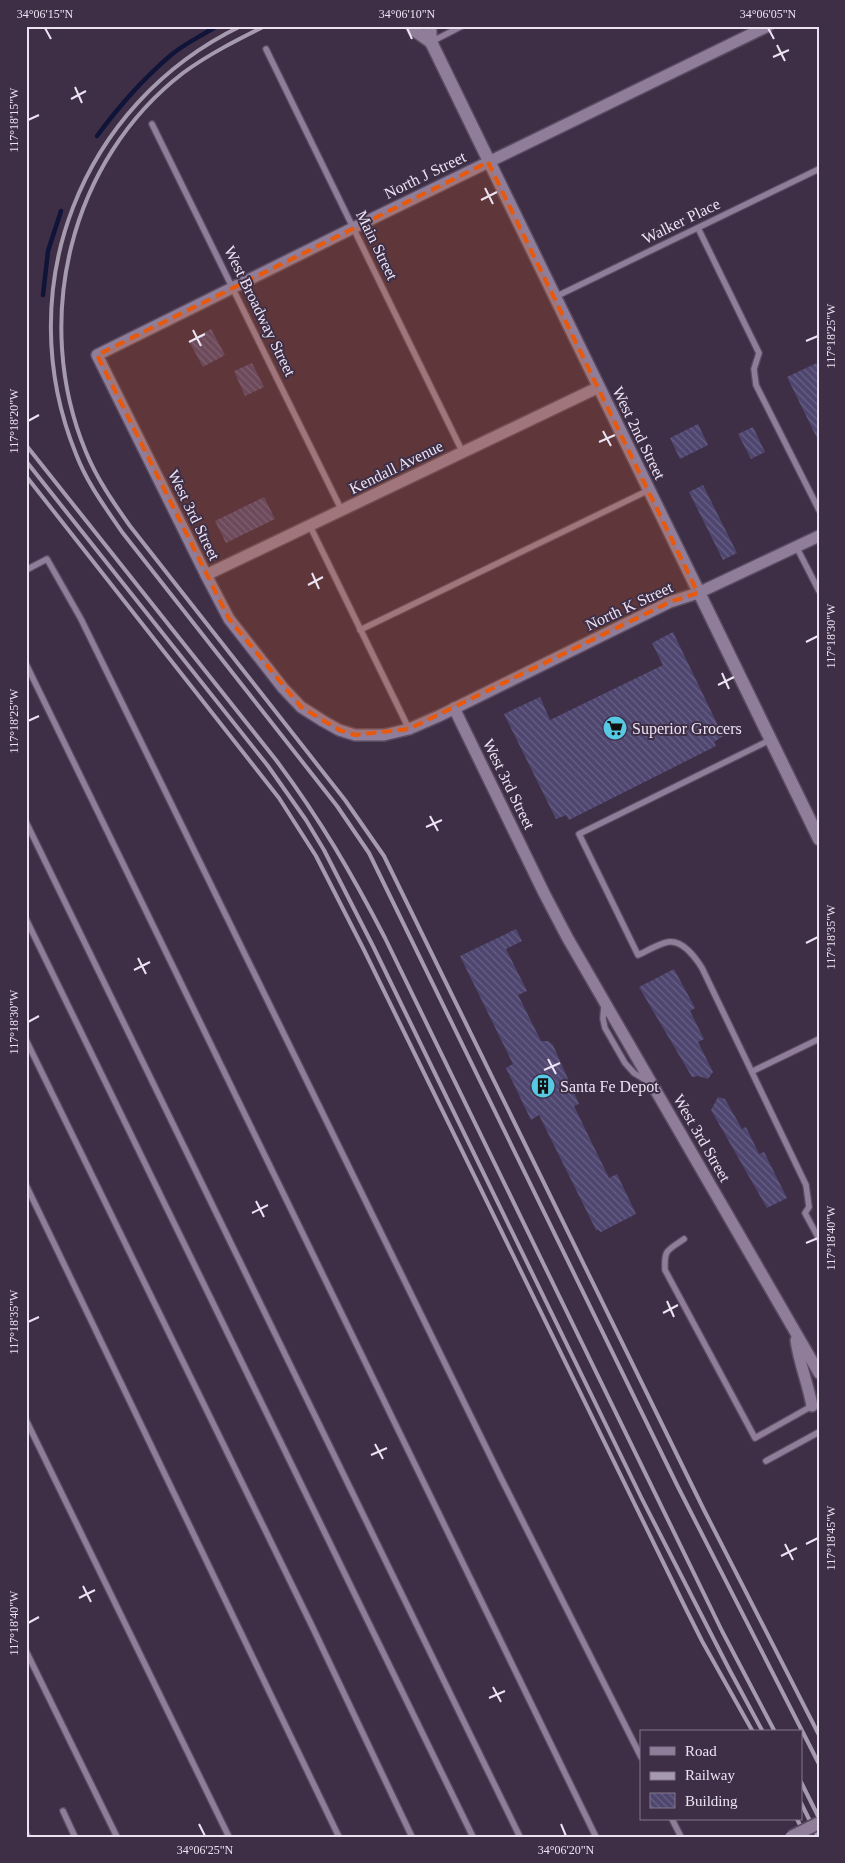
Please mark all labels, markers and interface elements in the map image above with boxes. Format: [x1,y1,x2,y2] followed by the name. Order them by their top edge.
[17,7,74,21] text: 34°06'15"N
[379,7,436,21] text: 34°06'10"N
[740,7,797,21] text: 34°06'05"N
[7,87,21,152] text: 117°18'15"W
[381,148,469,202] street label: North J Street
[639,195,723,247] street label: Walker Place
[353,208,401,283] street label: Main Street
[220,243,299,380] street label: West Broadway Street
[824,303,838,368] text: 117°18'25"W
[609,384,669,483] street label: West 2nd Street
[7,388,21,453] text: 117°18'20"W
[346,437,446,497] street label: Kendall Avenue
[165,467,223,563] street label: West 3rd Street
[583,578,676,634] street label: North K Street
[824,603,838,668] text: 117°18'30"W
[7,688,21,753] text: 117°18'25"W
[602,715,628,741] supermarket icon: Superior Grocers
[632,720,742,738] place label: Superior Grocers
[480,736,538,832] street label: West 3rd Street
[824,904,838,969] text: 117°18'35"W
[7,989,21,1054] text: 117°18'30"W
[530,1073,556,1099] building icon: Santa Fe Depot
[560,1078,659,1096] place label: Santa Fe Depot
[670,1091,734,1185] street label: West 3rd Street
[824,1205,838,1270] text: 117°18'40"W
[7,1289,21,1354] text: 117°18'35"W
[824,1505,838,1570] text: 117°18'45"W
[7,1590,21,1655] text: 117°18'40"W
[640,1730,802,1820] legend
[685,1743,717,1759] text: Road
[685,1767,735,1783] text: Railway
[685,1793,738,1809] text: Building
[177,1843,234,1857] text: 34°06'25"N
[538,1843,595,1857] text: 34°06'20"N

